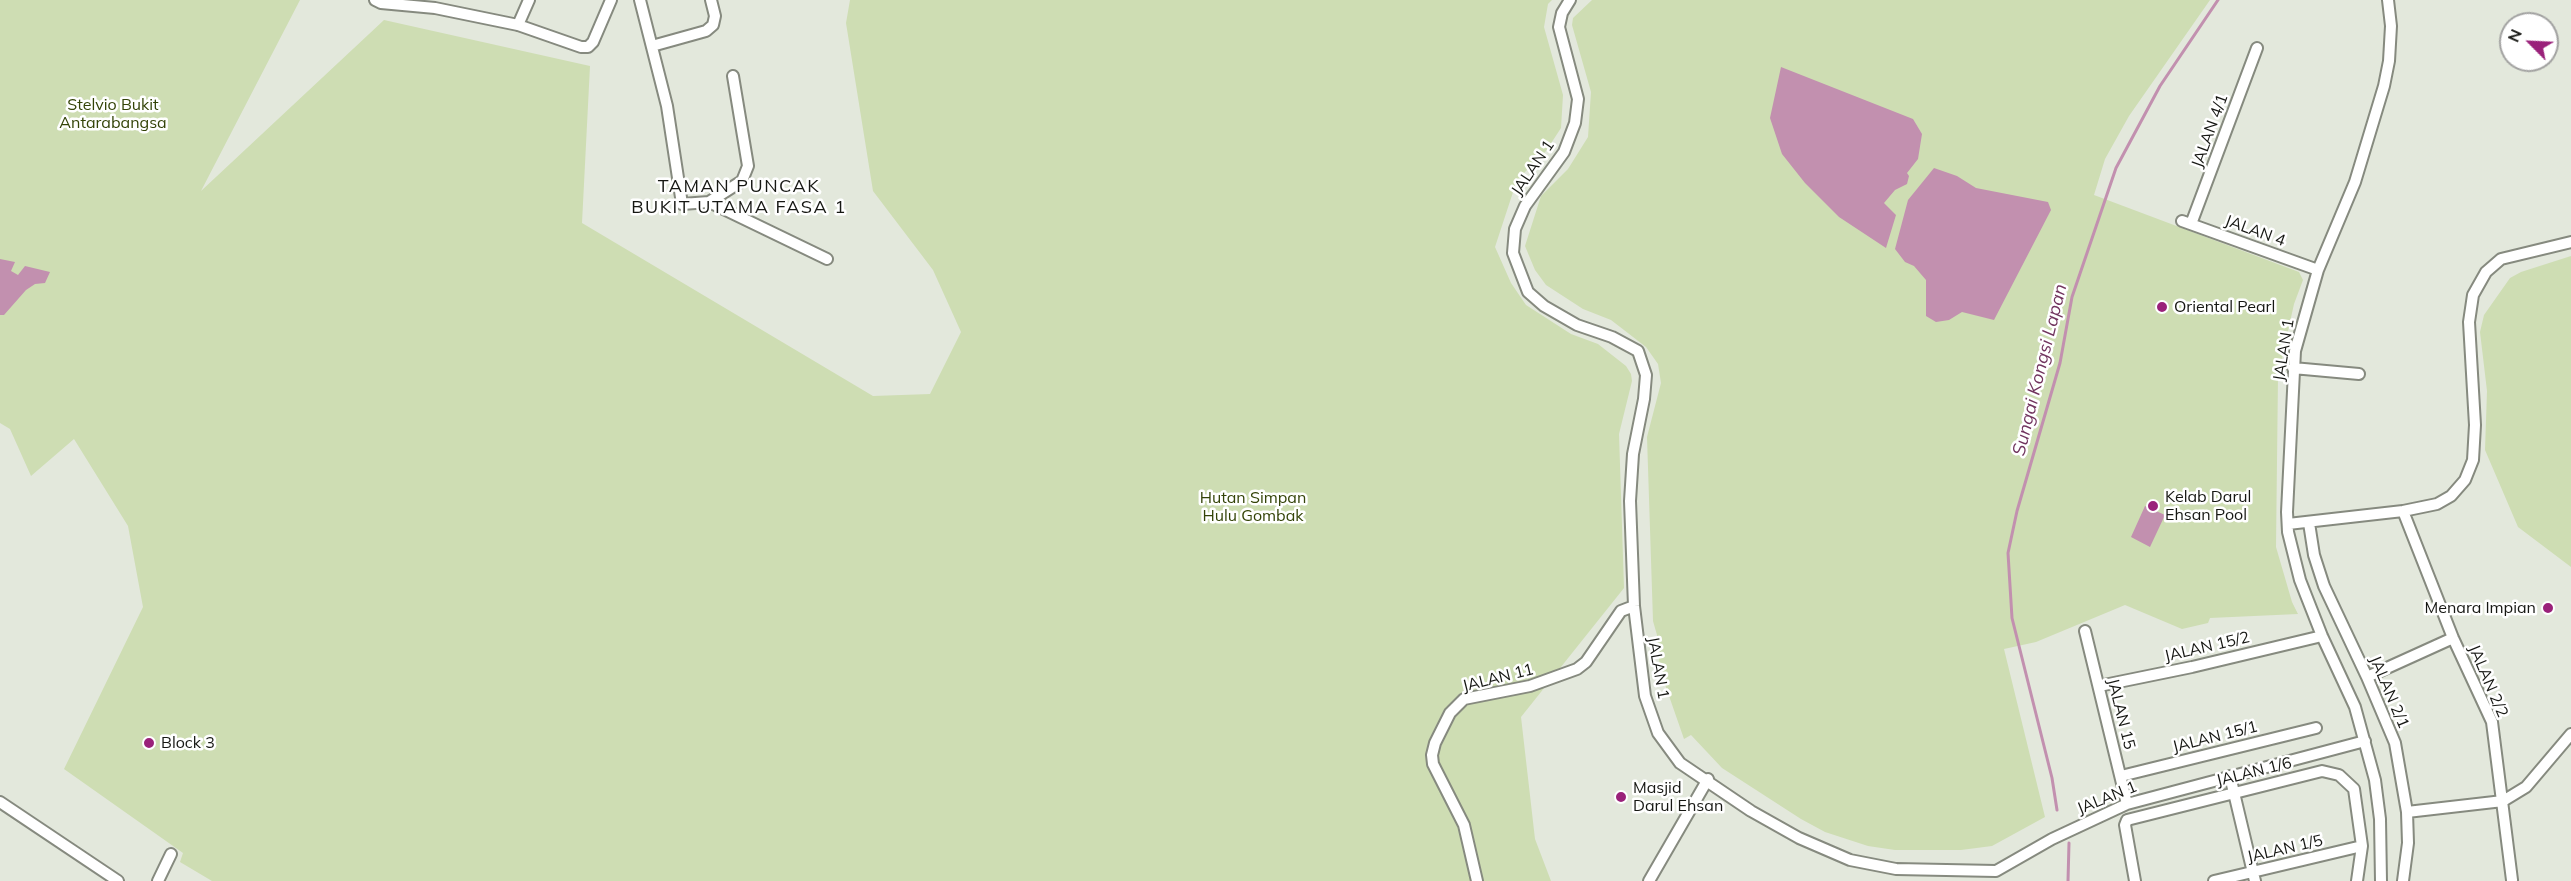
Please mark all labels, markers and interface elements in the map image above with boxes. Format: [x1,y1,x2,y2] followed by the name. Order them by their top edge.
[2499,12,2559,72] north arrow
[2503,26,2526,45] text: N
[2188,91,2232,171] street label: JALAN 4/1
[59,95,167,133] park label: Stelvio Bukit Antarabangsa
[1507,137,1559,199] street label: JALAN 1
[631,176,847,219] district label: TAMAN PUNCAK BUKIT UTAMA FASA 1
[2222,211,2288,251] street label: JALAN 4
[2008,282,2072,458] water label: Sungai Kongsi Lapan
[2174,297,2275,317] place label: Oriental Pearl
[2155,300,2169,314] marker: Oriental Pearl
[2270,317,2298,383] street label: JALAN 1
[2165,487,2251,525] place label: Kelab Darul Ehsan Pool
[1200,488,1306,526] park label: Hutan Simpan Hulu Gombak
[2146,499,2160,513] marker: Kelab Darul Ehsan Pool
[2425,598,2536,618] place label: Menara Impian
[2541,601,2555,615] marker: Menara Impian
[2163,628,2251,666] street label: JALAN 15/2
[1643,635,1673,701] street label: JALAN 1
[2464,642,2512,720] street label: JALAN 2/2
[2365,653,2413,731] street label: JALAN 2/1
[1461,660,1535,696] street label: JALAN 11
[2103,677,2139,751] street label: JALAN 15
[2171,717,2259,757] street label: JALAN 15/1
[161,733,215,753] place label: Block 3
[142,736,156,750] marker: Block 3
[2214,753,2294,791] street label: JALAN 1/6
[2074,777,2140,819] street label: JALAN 1
[1633,778,1723,816] place label: Masjid Darul Ehsan
[1614,790,1628,804] marker: Masjid Darul Ehsan
[2245,831,2325,867] street label: JALAN 1/5

